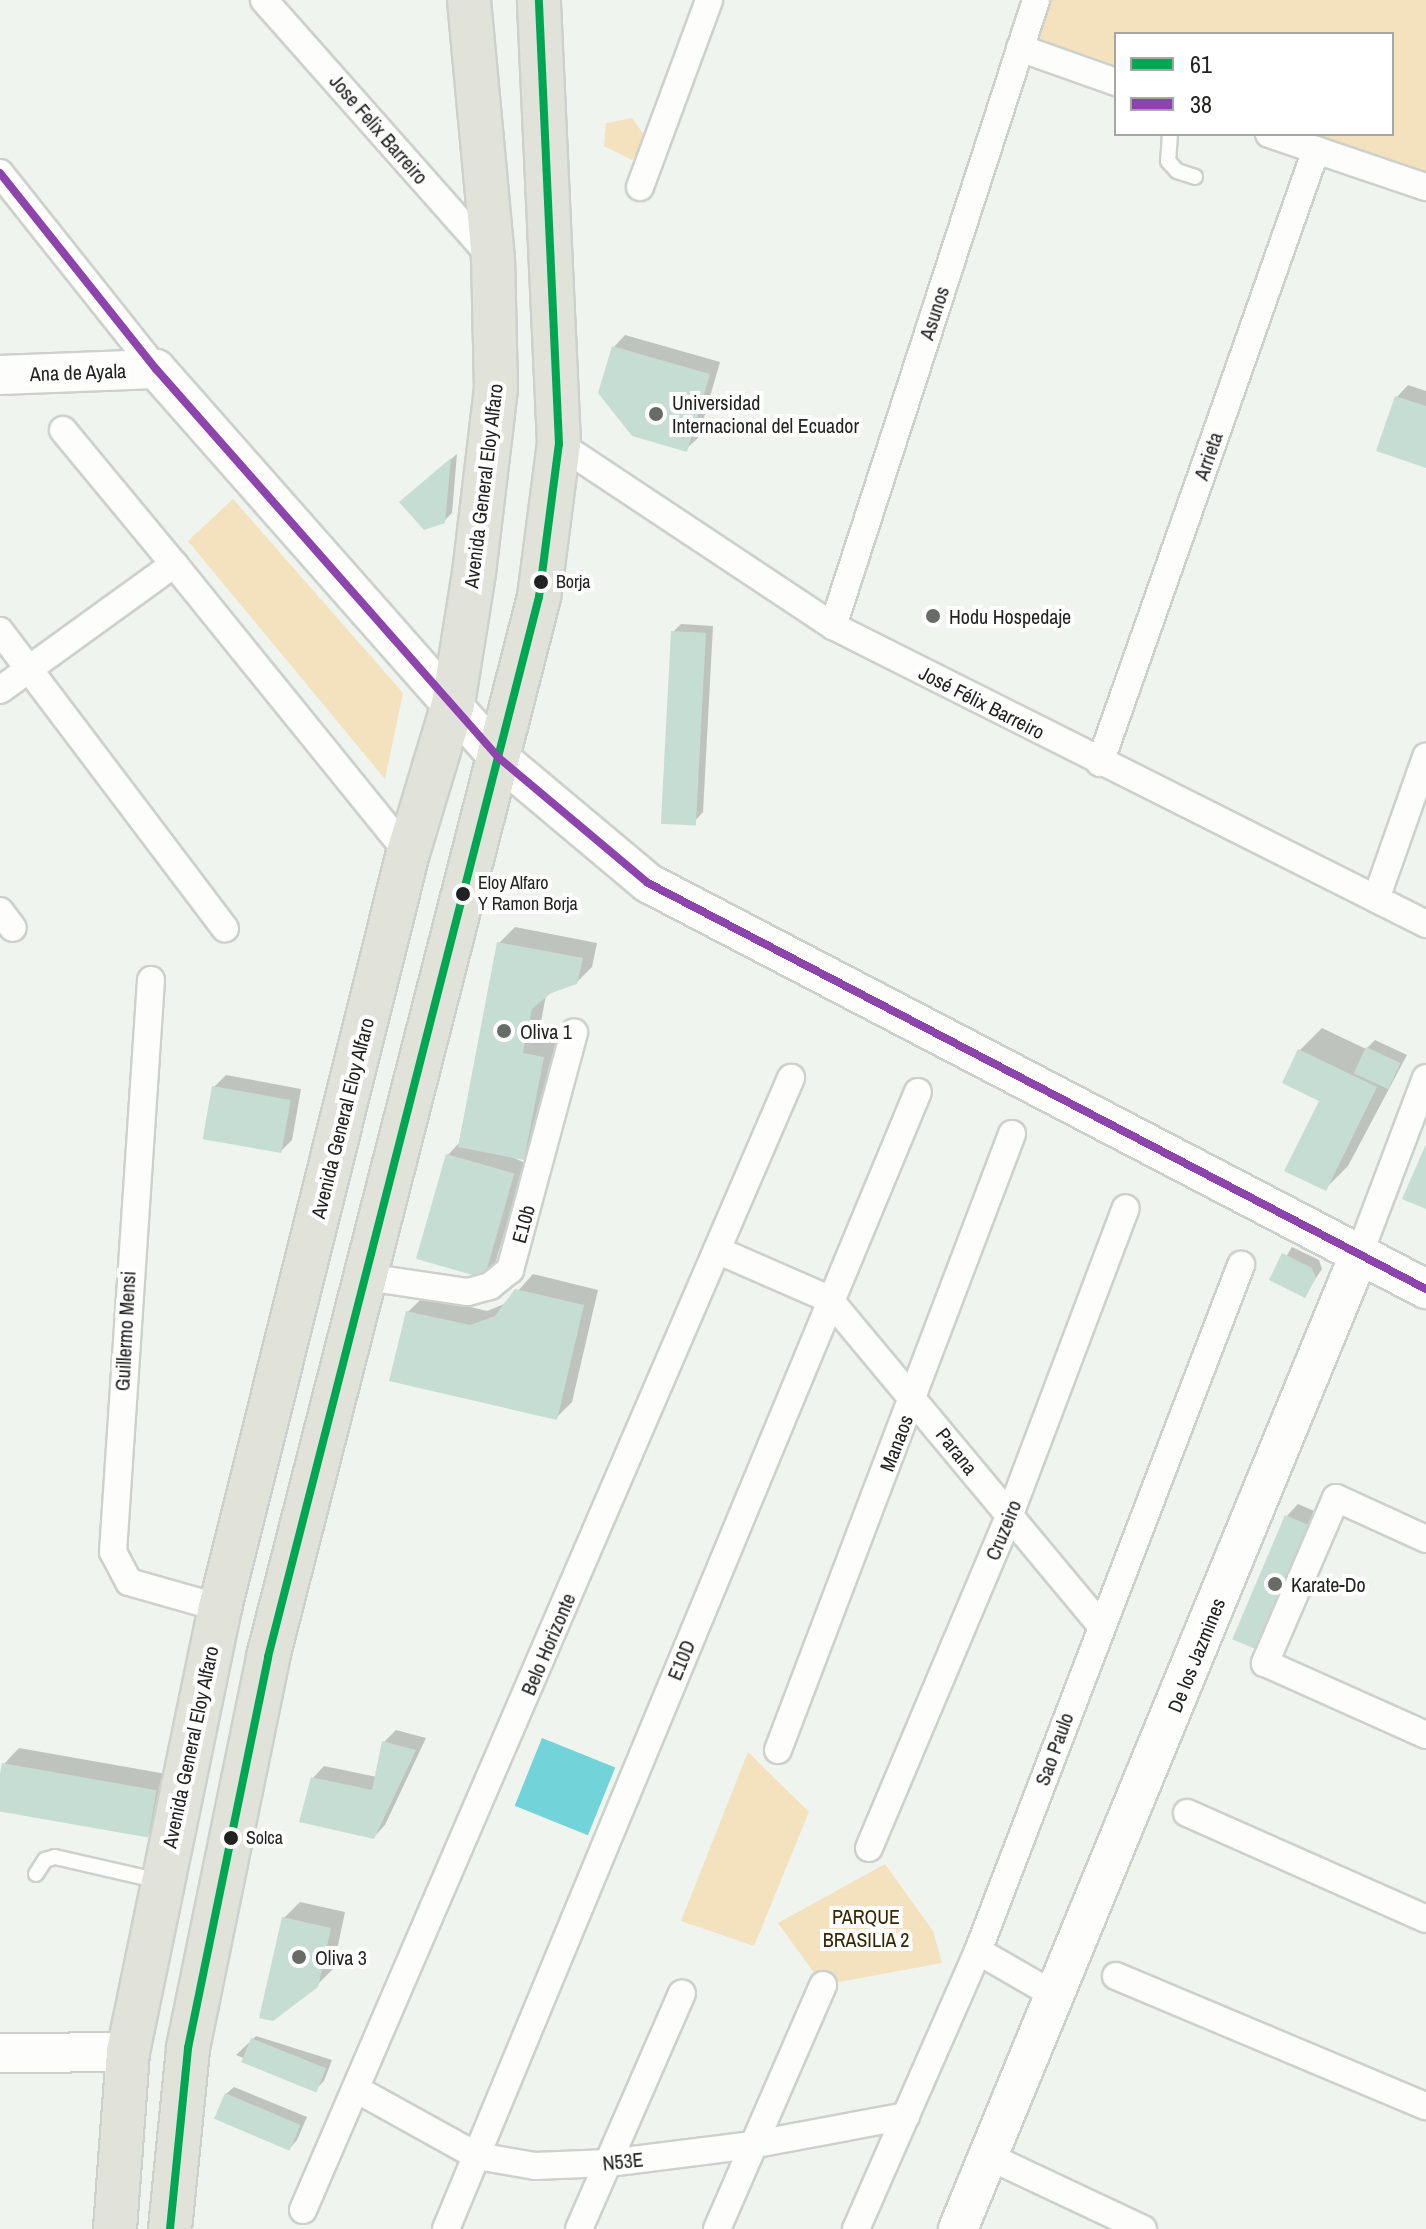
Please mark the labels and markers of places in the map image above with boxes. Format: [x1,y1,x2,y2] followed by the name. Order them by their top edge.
[672,390,859,437] place label: Universidad Internacional del Ecuador
[647,405,665,423] marker: Universidad Internacional del Ecuador
[556,571,590,593] place label: Borja
[533,574,549,590] marker: Borja
[949,604,1071,628] place label: Hodu Hospedaje
[924,607,942,625] marker: Hodu Hospedaje
[478,873,578,916] place label: Eloy Alfaro Y Ramon Borja
[455,886,471,902] marker: Eloy Alfaro Y Ramon Borja
[520,1019,572,1043] place label: Oliva 1
[495,1022,513,1040] marker: Oliva 1
[1291,1572,1366,1596] place label: Karate-Do
[1266,1575,1284,1593] marker: Karate-Do
[246,1827,283,1849] place label: Solca
[223,1830,239,1846] marker: Solca
[315,1945,367,1969] place label: Oliva 3
[290,1948,308,1966] marker: Oliva 3

